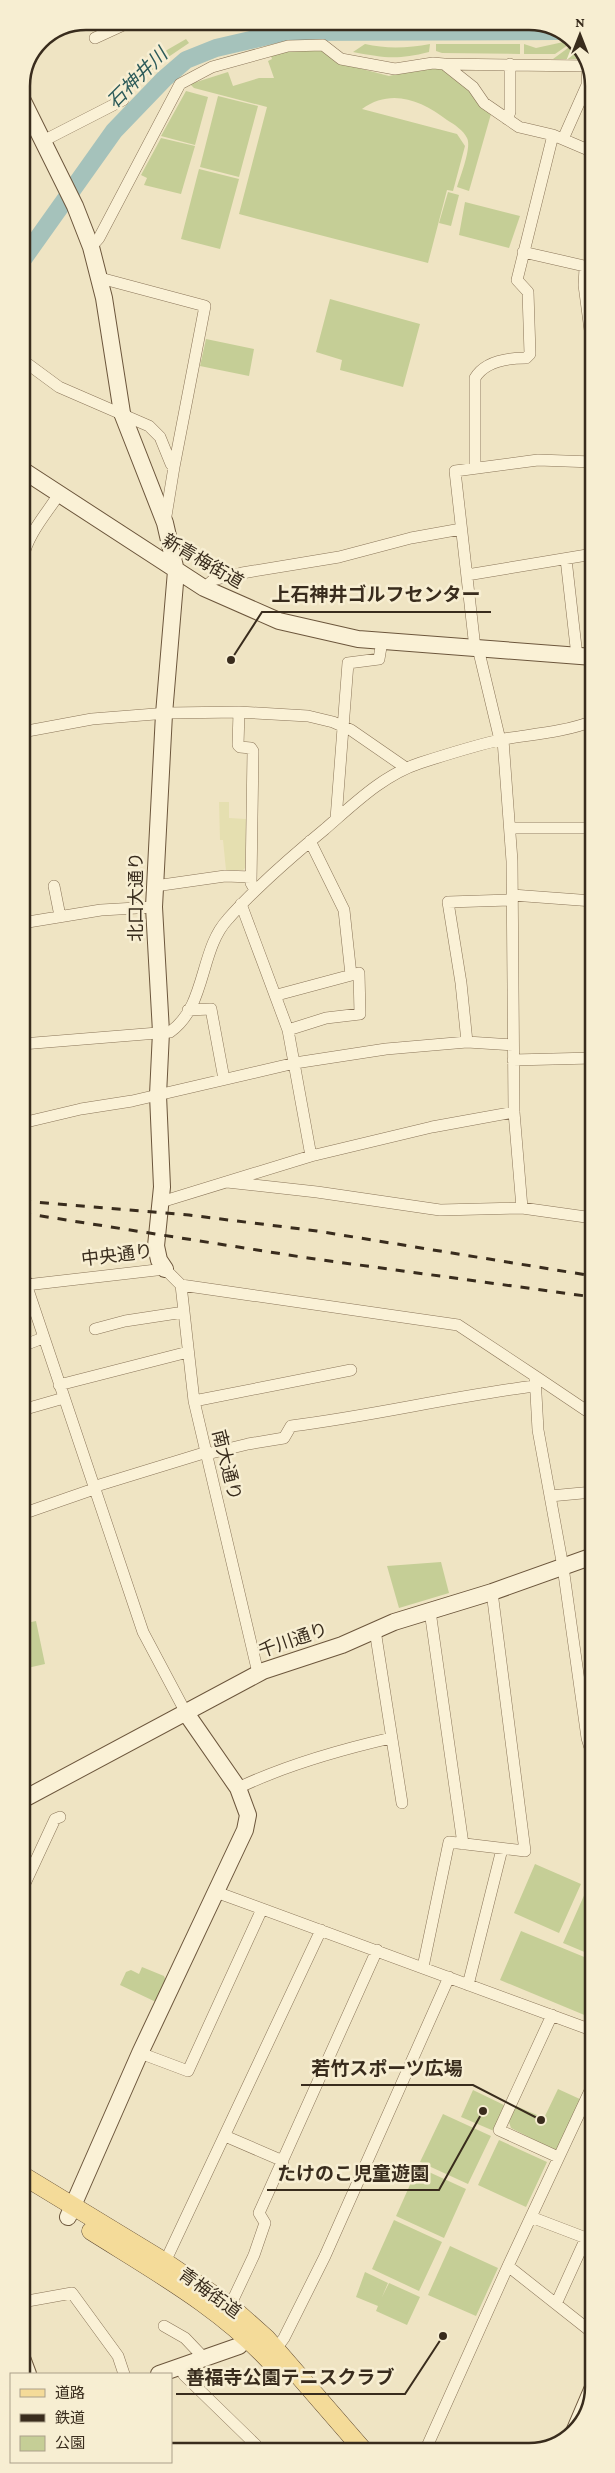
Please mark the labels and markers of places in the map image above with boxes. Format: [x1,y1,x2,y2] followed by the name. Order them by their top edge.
[262,578,491,612] callout: 上石神井ゴルフセンター
[301,2051,473,2085] callout: 若竹スポーツ広場
[267,2156,439,2190] callout: たけのこ児童遊園
[176,2360,405,2394] callout: 善福寺公園テニスクラブ

